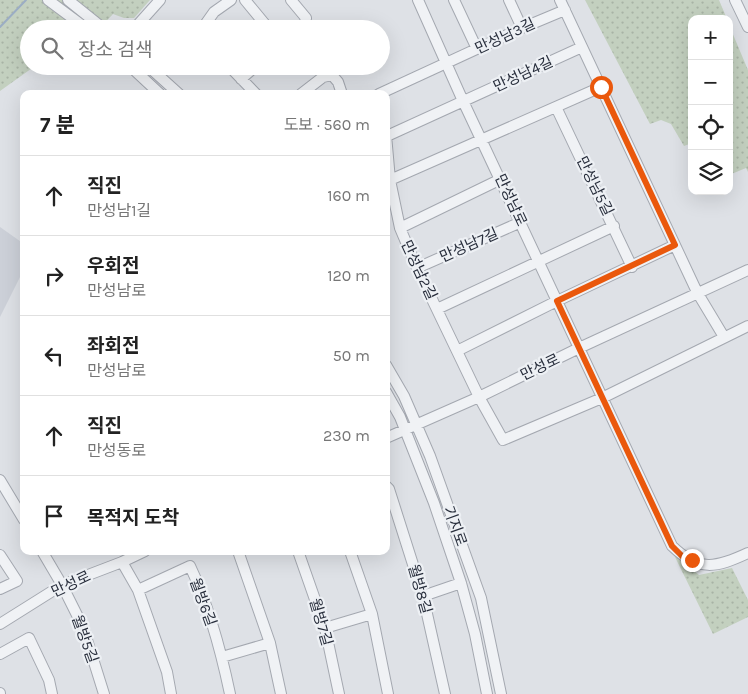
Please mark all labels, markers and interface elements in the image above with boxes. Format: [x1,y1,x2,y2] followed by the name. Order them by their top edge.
[472,14,538,58] street label: 만성남3길
[688,15,733,195] map controls
[688,15,733,60] button: +
[20,20,390,75] search box
[38,34,66,62] icon: search
[78,39,152,61] text: 장소 검색
[490,52,556,96] street label: 만성남4길
[688,60,733,105] button: −
[590,76,613,99] route start
[688,105,733,150] button: locate
[40,113,75,137] text: 7 분
[284,115,370,134] text: 도보 · 560 m
[688,150,733,195] button: layers
[573,153,617,219] street label: 만성남5길
[491,171,531,229] street label: 만성남로
[87,175,122,197] text: 직진
[40,182,68,210] icon: ahead
[327,186,370,205] text: 160 m
[87,201,151,220] text: 만성남1길
[437,224,501,266] street label: 만성남7길
[397,237,441,303] street label: 만성남2길
[87,255,139,277] text: 우회전
[40,262,68,290] icon: right
[327,266,370,285] text: 120 m
[87,281,146,300] text: 만성남로
[87,335,139,357] text: 좌회전
[40,342,68,370] icon: left
[333,346,370,365] text: 50 m
[517,350,563,384] street label: 만성로
[87,361,146,380] text: 만성남로
[87,415,122,437] text: 직진
[40,422,68,450] icon: ahead
[323,426,370,445] text: 230 m
[87,441,146,460] text: 만성동로
[40,502,68,530] icon: arrive
[439,503,471,549] street label: 기지로
[87,507,179,529] text: 목적지 도착
[681,549,704,572] route end
[404,562,436,616] street label: 월방8길
[48,567,94,601] street label: 만성로
[186,575,220,629] street label: 월방6길
[306,596,336,648] street label: 월방7길
[68,612,102,666] street label: 월방5길

